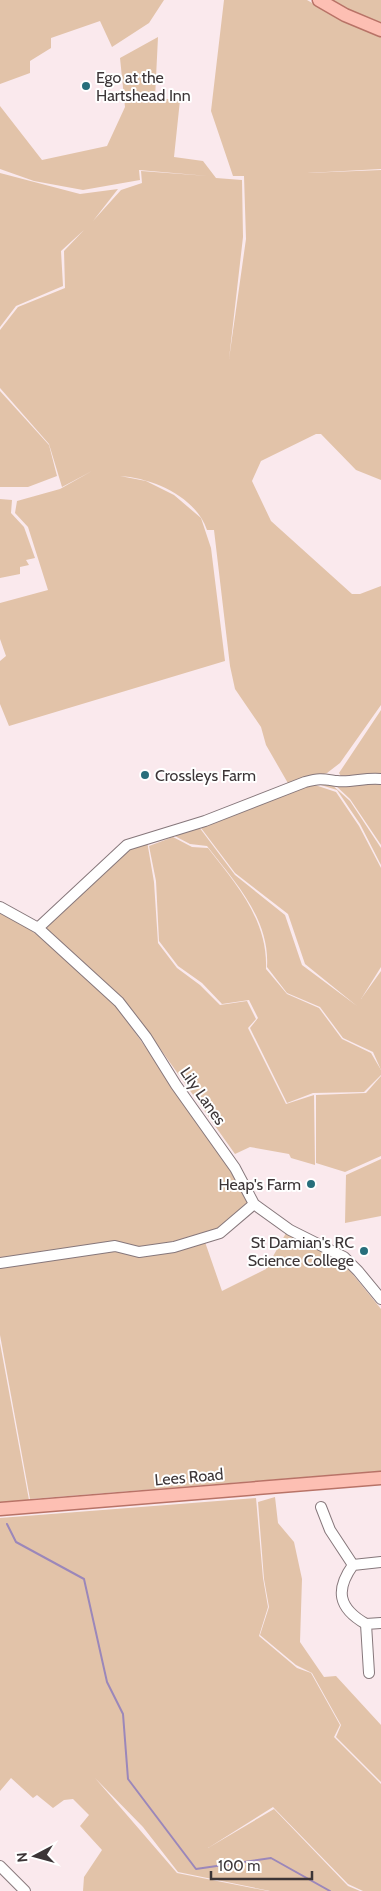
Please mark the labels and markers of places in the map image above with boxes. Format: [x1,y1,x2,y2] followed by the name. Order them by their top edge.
[96,68,191,105] place label: Ego at the Hartshead Inn
[80,80,92,92] marker: Ego at the Hartshead Inn
[155,766,256,785] place label: Crossleys Farm
[139,769,151,781] marker: Crossleys Farm
[218,1175,301,1194] place label: Heap's Farm
[305,1178,317,1190] marker: Heap's Farm
[248,1233,354,1270] place label: St Damian's RC Science College
[358,1245,370,1257] marker: St Damian's RC Science College

